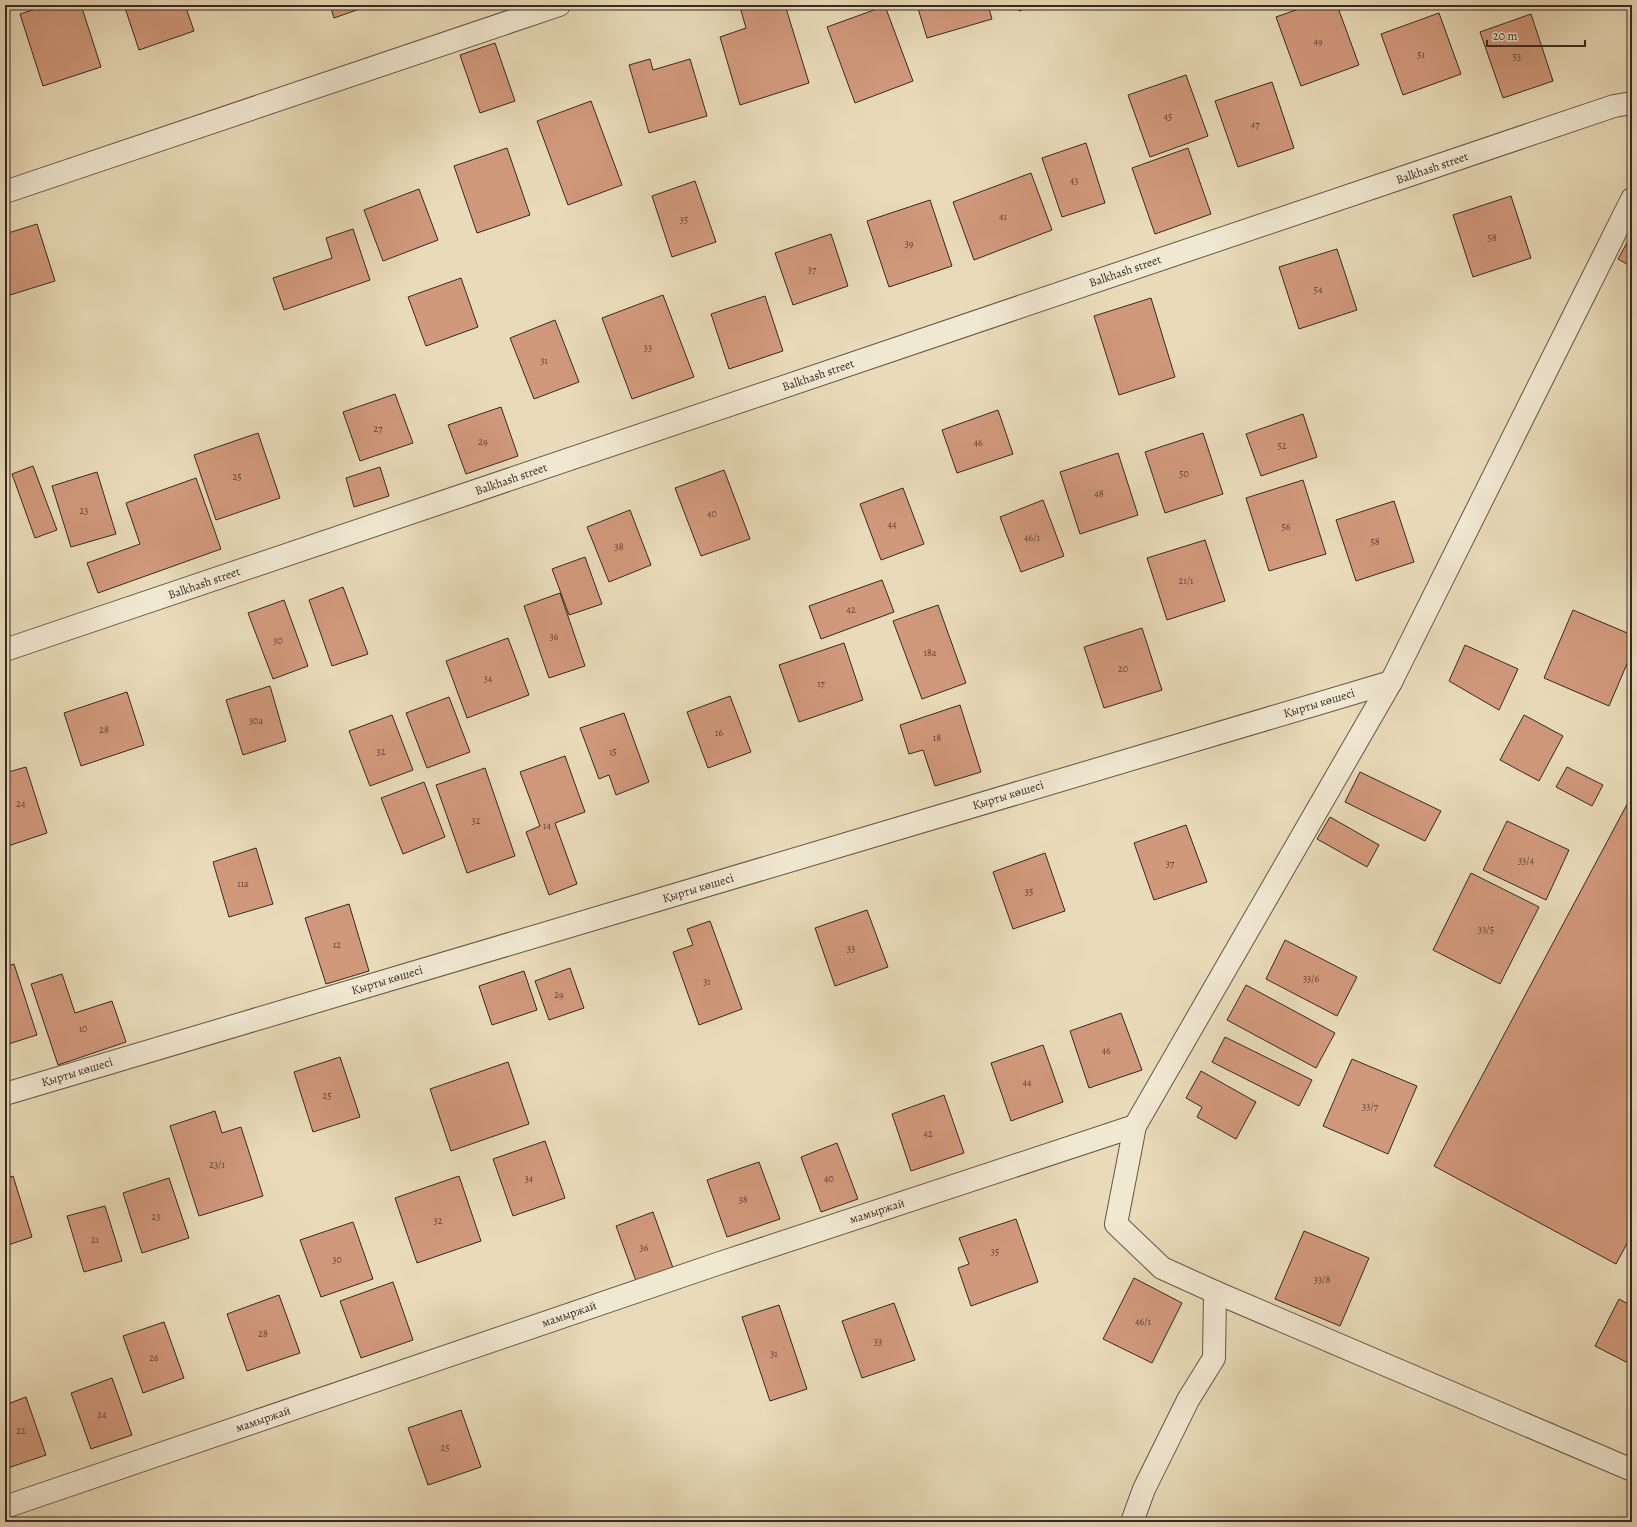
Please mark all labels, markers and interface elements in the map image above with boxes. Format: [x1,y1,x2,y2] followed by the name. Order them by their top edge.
[1487,22,1585,48] scale bar
[1493,28,1517,44] text: 20 m
[1313,35,1323,48] house number: 49
[1417,48,1425,61] house number: 51
[1513,50,1521,63] house number: 53
[1164,110,1172,123] house number: 45
[1251,118,1260,131] house number: 47
[1394,148,1470,188] street label: Balkhash street
[1070,174,1078,187] house number: 43
[999,210,1008,223] house number: 41
[680,213,688,226] house number: 35
[1487,231,1497,244] house number: 58
[905,237,914,250] house number: 39
[1087,251,1163,291] street label: Balkhash street
[808,263,817,276] house number: 37
[1314,283,1323,296] house number: 54
[644,341,652,354] house number: 33
[540,354,548,367] house number: 31
[780,355,856,395] street label: Balkhash street
[374,422,383,435] house number: 27
[478,435,488,448] house number: 29
[973,436,983,449] house number: 46
[1277,439,1287,452] house number: 52
[473,459,549,499] street label: Balkhash street
[1179,467,1189,480] house number: 50
[232,470,242,483] house number: 25
[1094,487,1104,500] house number: 48
[80,504,88,517] house number: 23
[707,507,717,520] house number: 40
[887,518,897,531] house number: 44
[1282,520,1291,533] house number: 56
[1024,531,1041,544] house number: 46/1
[1370,535,1380,548] house number: 58
[614,540,624,553] house number: 38
[166,563,242,603] street label: Balkhash street
[1179,574,1194,587] house number: 21/1
[846,603,856,616] house number: 42
[550,630,559,643] house number: 36
[273,634,283,647] house number: 30
[924,646,937,659] house number: 18а
[1118,662,1128,675] house number: 20
[484,672,493,685] house number: 34
[817,677,826,690] house number: 17
[1281,685,1357,721] street label: Қырты көшесі
[249,714,263,727] house number: 30а
[99,723,109,736] house number: 28
[715,726,723,739] house number: 16
[933,731,941,744] house number: 18
[377,745,386,758] house number: 32
[609,745,617,758] house number: 15
[970,777,1046,813] street label: Қырты көшесі
[16,797,26,810] house number: 24
[472,814,481,827] house number: 32
[543,819,551,832] house number: 14
[1518,854,1535,867] house number: 33/4
[1166,857,1175,870] house number: 37
[660,870,736,906] street label: Қырты көшесі
[237,877,249,890] house number: 11а
[1025,885,1033,898] house number: 35
[1478,923,1494,936] house number: 33/5
[333,938,341,951] house number: 12
[847,942,855,955] house number: 33
[349,962,425,998] street label: Қырты көшесі
[1303,972,1319,985] house number: 33/6
[703,975,711,988] house number: 31
[554,988,564,1001] house number: 29
[79,1022,87,1035] house number: 10
[1101,1044,1111,1057] house number: 46
[39,1054,115,1090] street label: Қырты көшесі
[1022,1076,1032,1089] house number: 44
[322,1089,332,1102] house number: 25
[1362,1100,1379,1113] house number: 33/7
[923,1127,933,1140] house number: 42
[209,1158,225,1171] house number: 23/1
[525,1172,534,1185] house number: 34
[824,1172,834,1185] house number: 40
[738,1193,748,1206] house number: 38
[847,1195,907,1227] street label: мамыржай
[152,1210,160,1223] house number: 23
[434,1214,443,1227] house number: 32
[91,1233,100,1246] house number: 21
[640,1241,649,1254] house number: 36
[991,1245,999,1258] house number: 35
[332,1253,342,1266] house number: 30
[1314,1273,1330,1286] house number: 33/8
[539,1297,599,1331] street label: мамыржай
[1135,1315,1152,1328] house number: 46/1
[258,1327,268,1340] house number: 28
[874,1335,882,1348] house number: 33
[770,1347,778,1360] house number: 31
[149,1351,159,1364] house number: 26
[233,1402,293,1436] street label: мамыржай
[97,1408,107,1421] house number: 24
[16,1424,26,1437] house number: 22
[440,1441,450,1454] house number: 25

